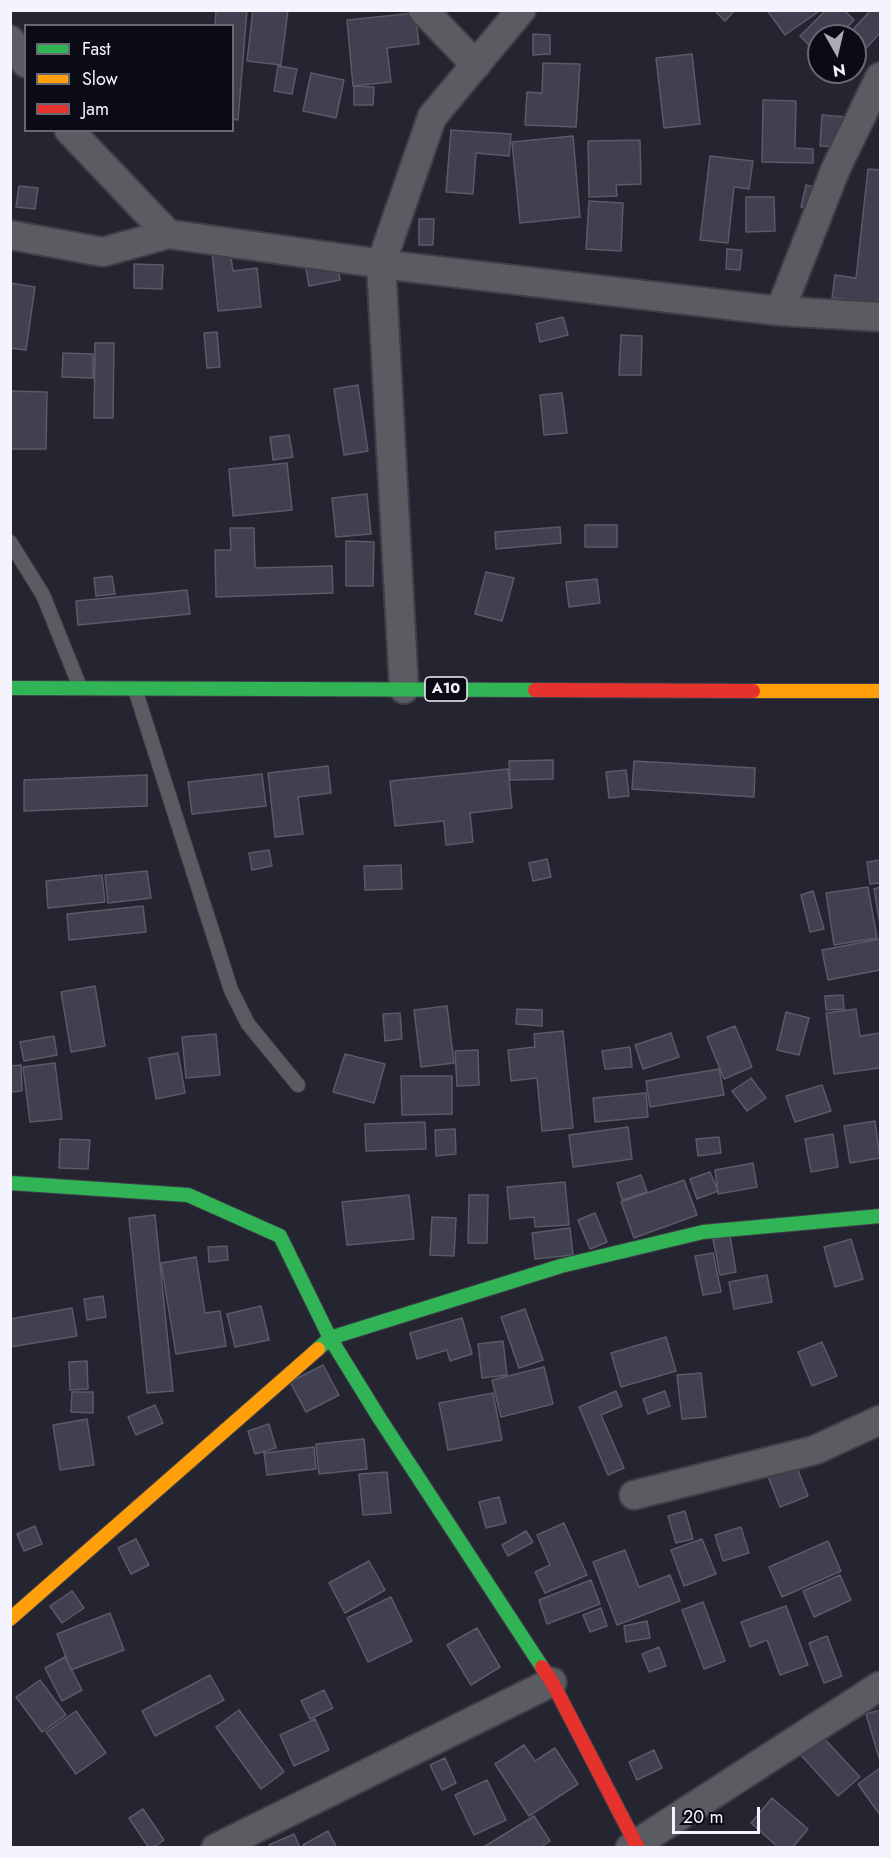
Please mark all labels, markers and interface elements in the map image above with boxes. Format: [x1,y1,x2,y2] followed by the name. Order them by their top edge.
[24,24,234,132] legend
[807,24,867,84] north arrow
[82,36,111,62] text: Fast
[831,58,847,83] text: N
[82,66,118,92] text: Slow
[82,96,109,122] text: Jam
[425,677,467,701] road number: A10
[675,1795,764,1833] scale bar
[683,1804,723,1830] text: 20 m

